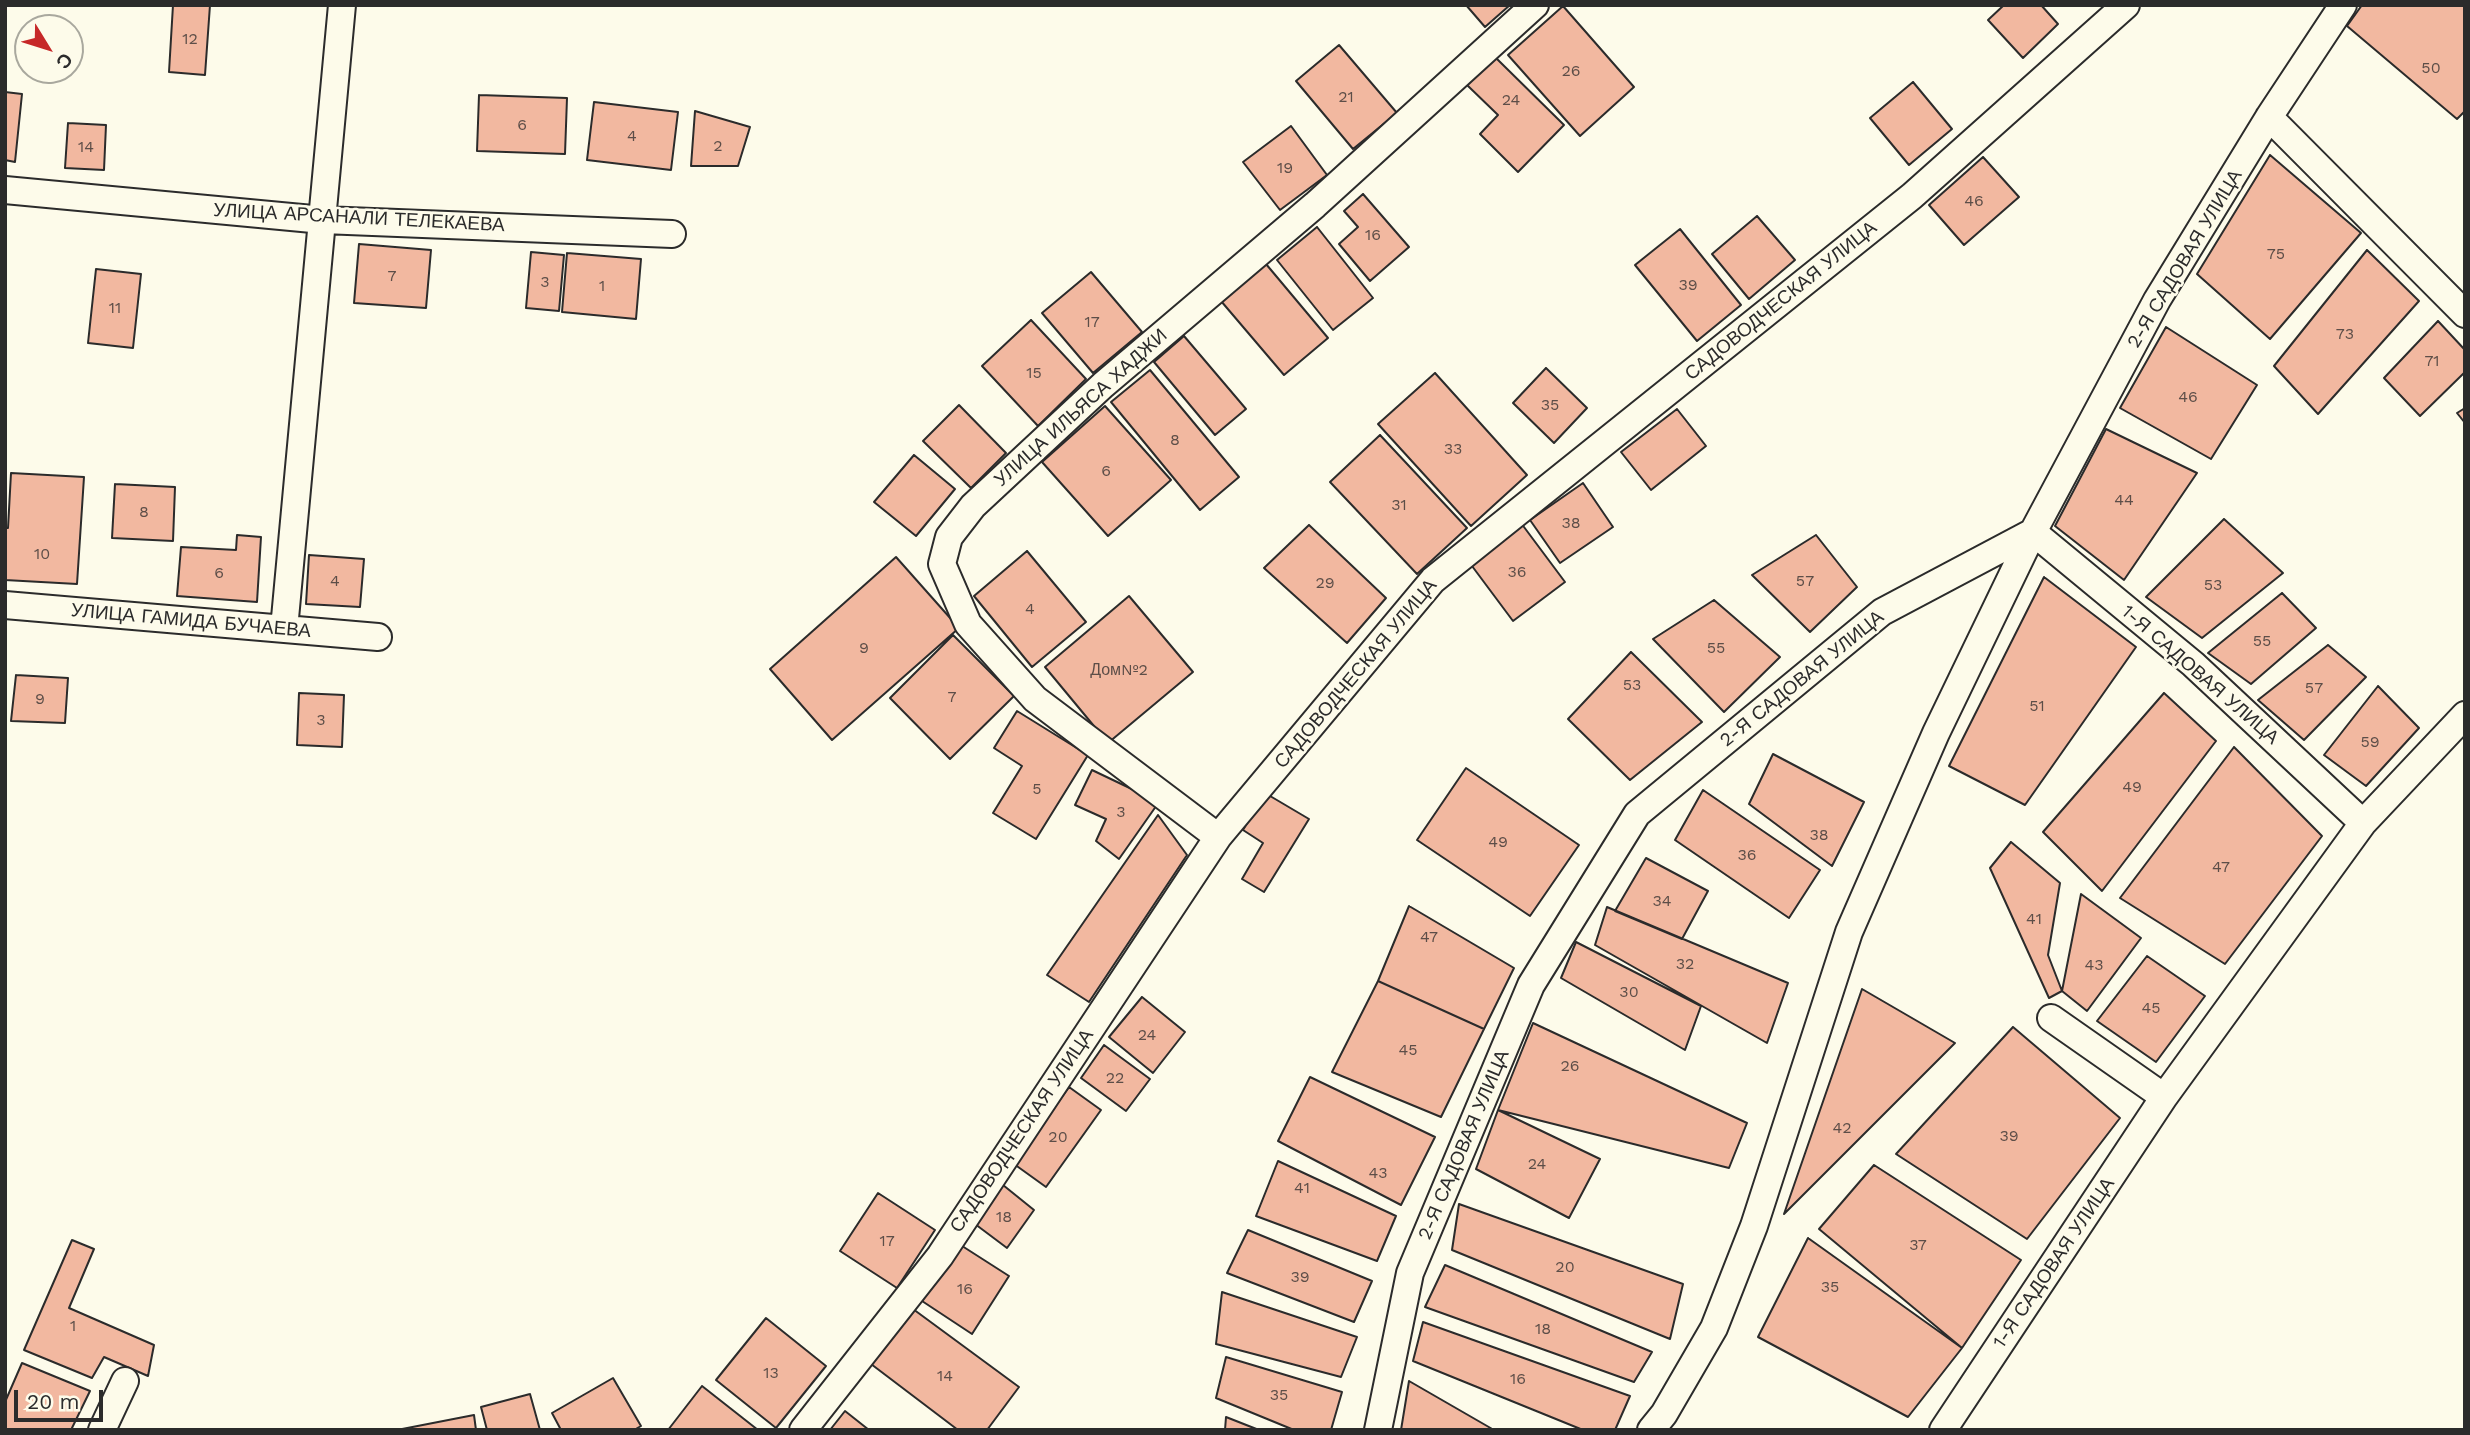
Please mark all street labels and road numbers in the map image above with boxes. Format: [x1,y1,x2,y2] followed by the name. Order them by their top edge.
[2123,166,2247,352] street label: 2-Я САДОВАЯ УЛИЦА
[213,199,505,237] street label: УЛИЦА АРСАНАЛИ ТЕЛЕКАЕВА
[1681,217,1881,385] street label: САДОВОДЧЕСКАЯ УЛИЦА
[990,324,1172,492] street label: УЛИЦА ИЛЬЯСА ХАДЖИ
[1270,575,1442,773] street label: САДОВОДЧЕСКАЯ УЛИЦА
[70,599,312,643] street label: УЛИЦА ГАМИДА БУЧАЕВА
[2117,601,2283,749] street label: 1-Я САДОВАЯ УЛИЦА
[1716,606,1888,752] street label: 2-Я САДОВАЯ УЛИЦА
[945,1025,1099,1237] street label: САДОВОДЧЕСКАЯ УЛИЦА
[1414,1047,1514,1243] street label: 2-Я САДОВАЯ УЛИЦА
[1988,1173,2120,1353] street label: 1-Я САДОВАЯ УЛИЦА

